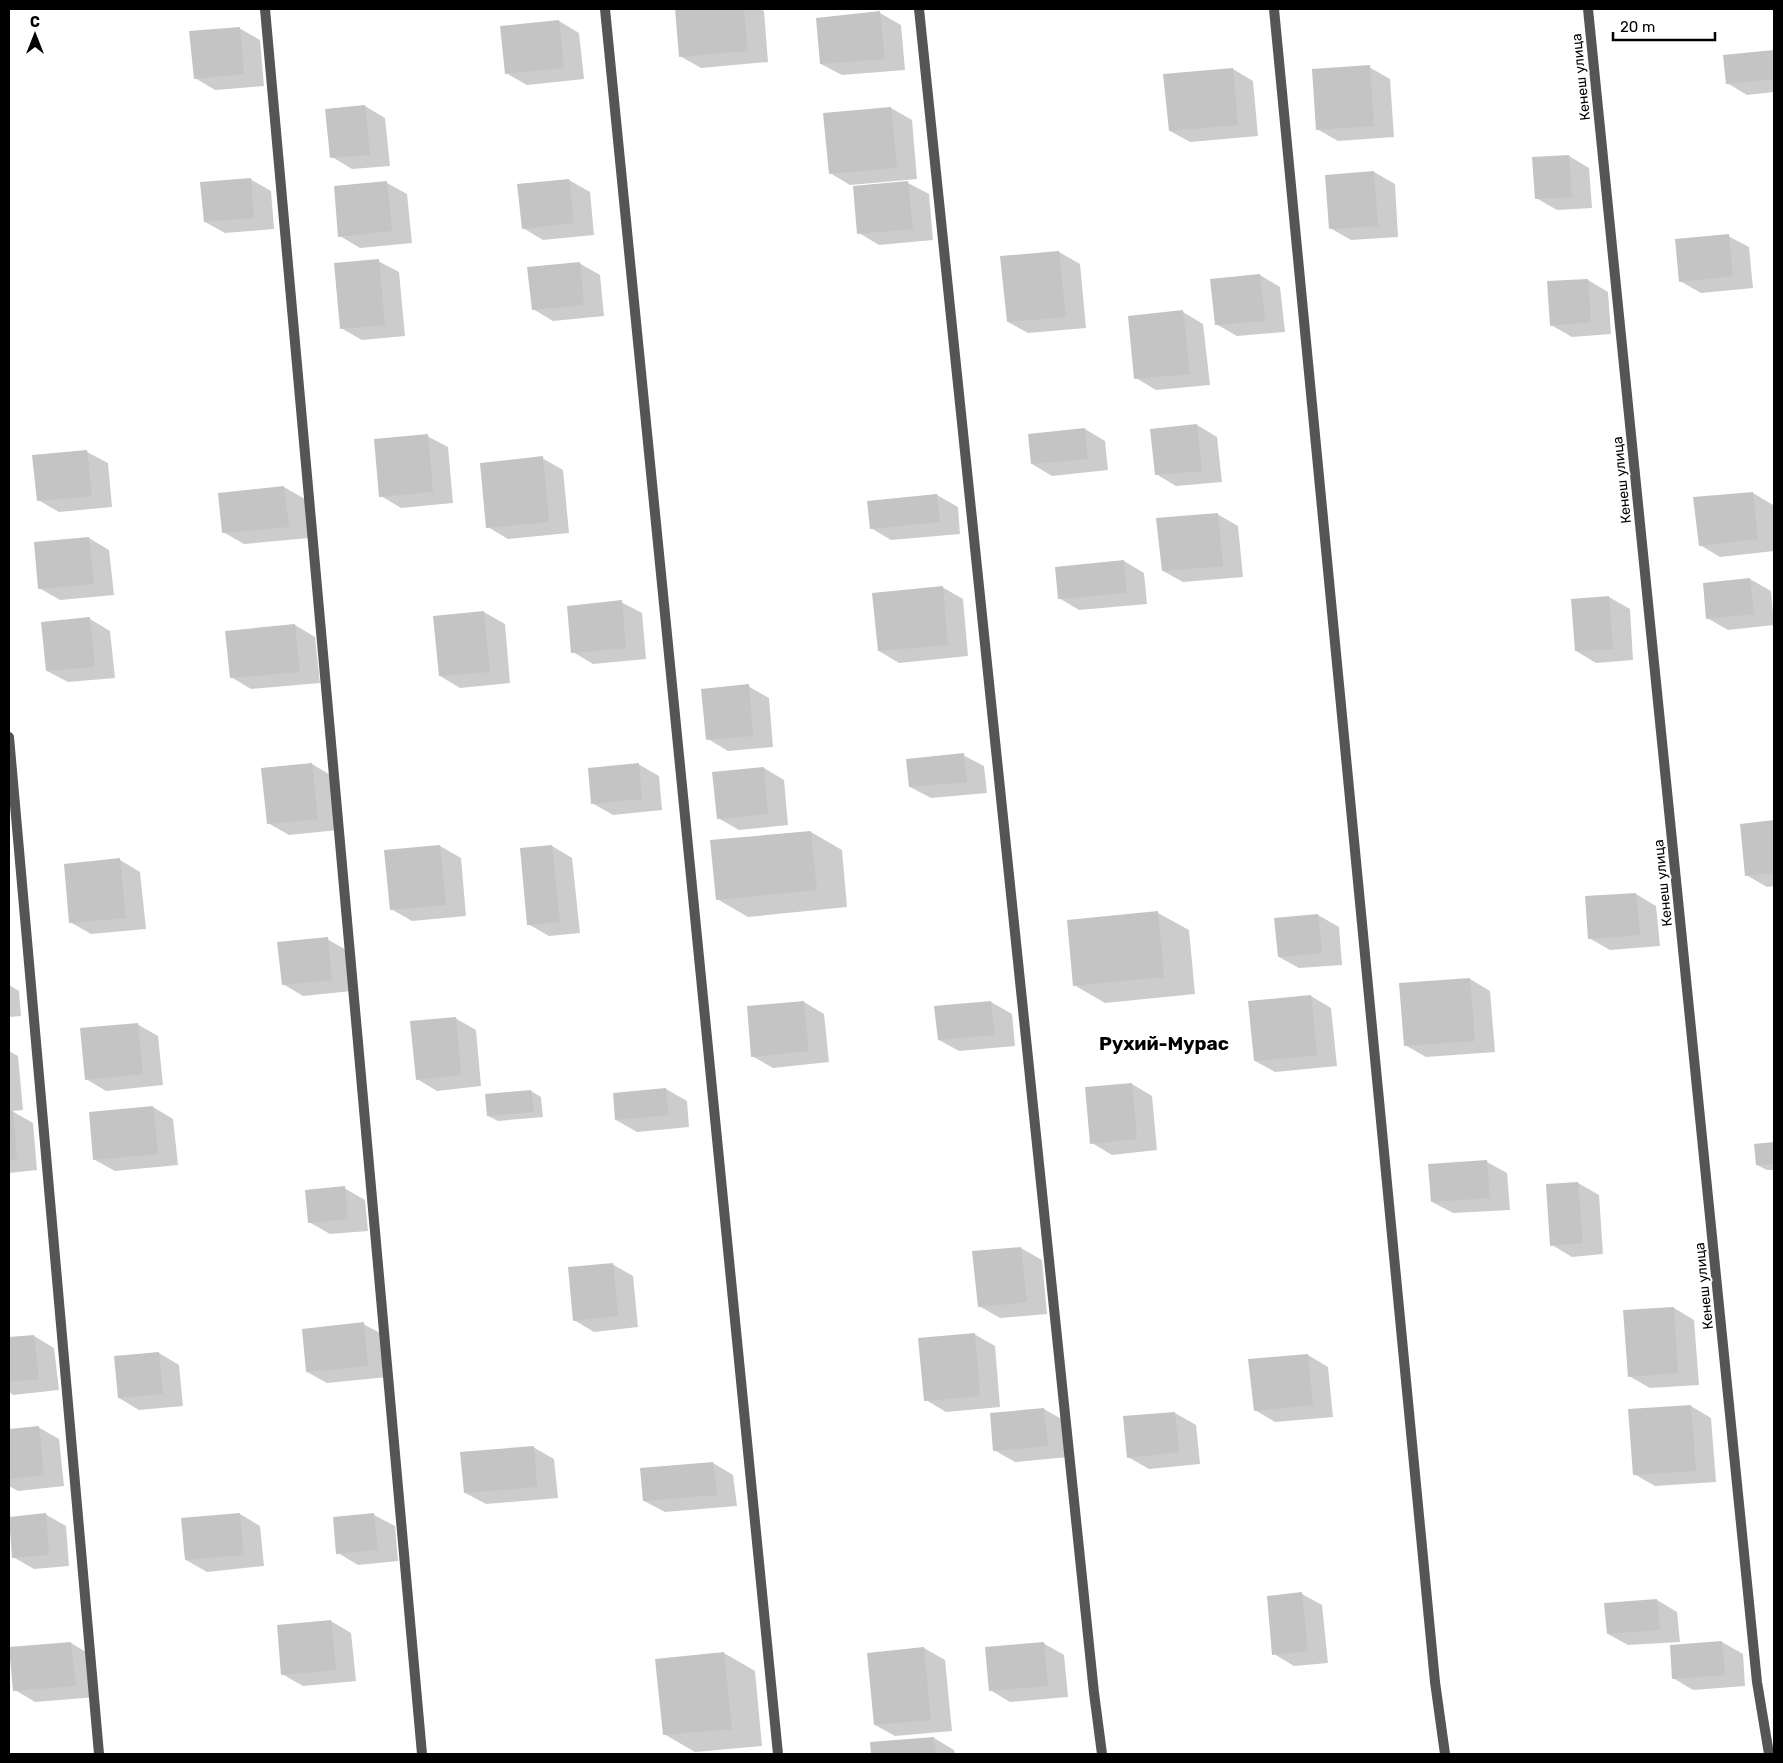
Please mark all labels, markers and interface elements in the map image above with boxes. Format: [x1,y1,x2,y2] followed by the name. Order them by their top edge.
[10,10,60,60] north arrow
[1613,10,1716,42] scale bar
[30,14,40,31] text: С
[1620,18,1655,36] text: 20 m
[1568,33,1594,121] street label: Кенеш улица
[1609,436,1635,524] street label: Кенеш улица
[1650,839,1676,927] street label: Кенеш улица
[1099,1032,1229,1055] district label: Рухий-Мурас
[1691,1242,1717,1330] street label: Кенеш улица

